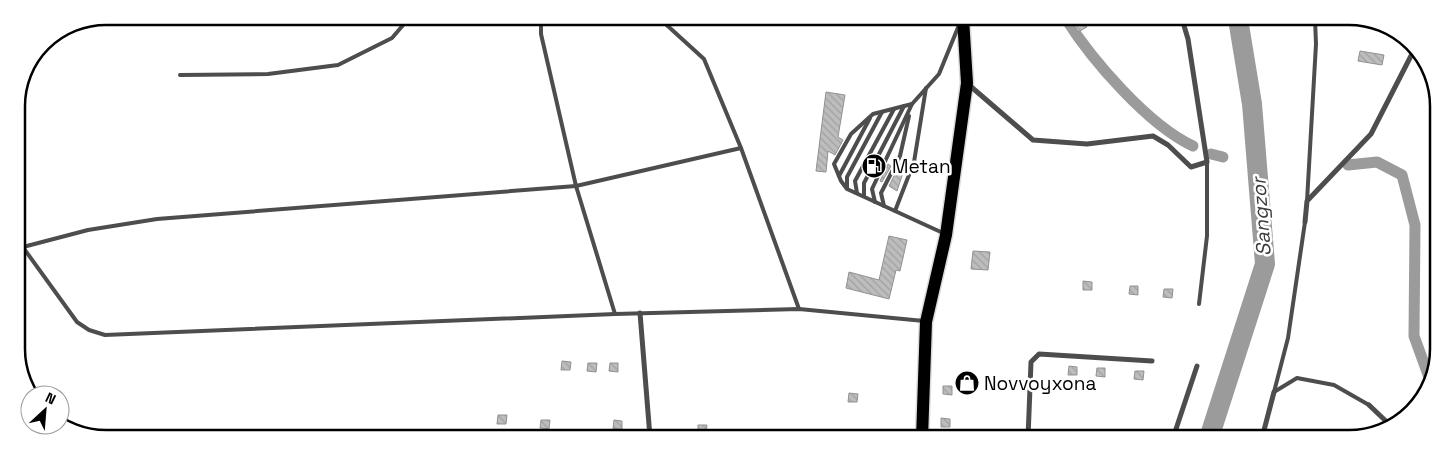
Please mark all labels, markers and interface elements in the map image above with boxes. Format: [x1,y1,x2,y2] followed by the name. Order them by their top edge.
[861,153,887,179] fuel station icon: Metan
[892,154,951,179] place label: Metan
[1245,174,1277,257] water label: Sangzor
[954,370,980,396] shop icon: Novvoyxona
[984,371,1096,396] place label: Novvoyxona
[20,385,70,435] north arrow
[43,388,59,408] text: N

